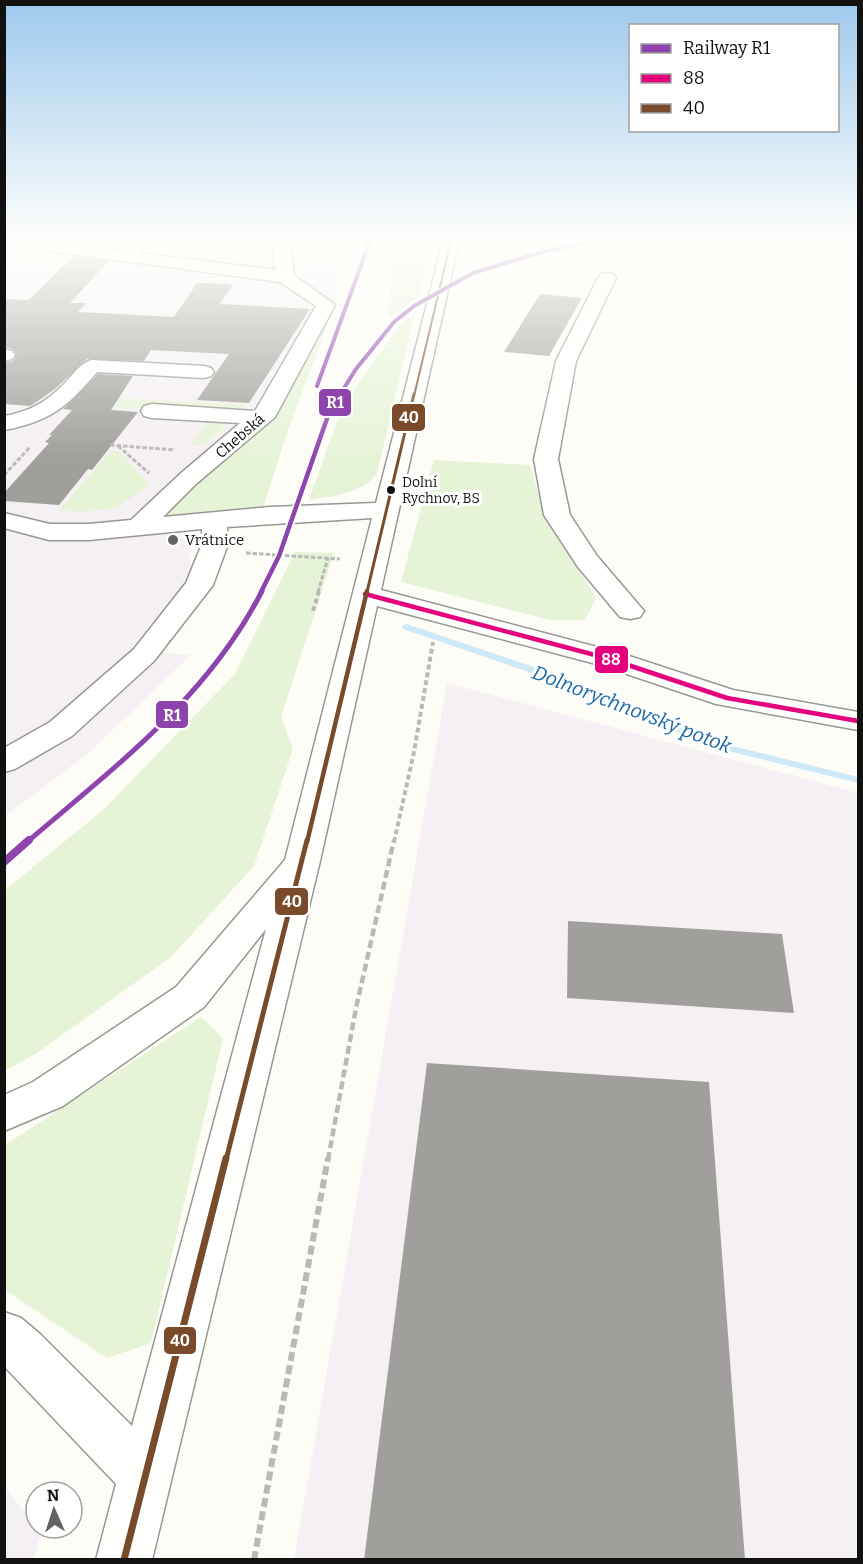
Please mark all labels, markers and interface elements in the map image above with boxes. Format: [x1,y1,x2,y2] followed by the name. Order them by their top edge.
[629,24,839,132] legend
[683,37,771,59] text: Railway R1
[683,67,705,89] text: 88
[683,97,705,119] text: 40
[318,388,352,417] line badge: R1
[326,393,344,412] text: R1
[391,403,426,432] line badge: 40
[399,408,419,427] text: 40
[212,410,268,462] street label: Chebská
[402,474,480,507] place label: Dolní Rychnov, BS
[385,484,397,496] marker: Dolní Rychnov, BS
[185,531,244,549] place label: Vrátnice
[166,533,180,547] marker: Vrátnice
[594,645,629,674] line badge: 88
[601,650,621,669] text: 88
[529,660,735,758] water label: Dolnorychnovský potok
[155,700,189,729] line badge: R1
[163,706,181,725] text: R1
[274,887,309,916] line badge: 40
[282,892,302,911] text: 40
[163,1326,197,1355] line badge: 40
[170,1331,190,1350] text: 40
[24,1480,84,1540] north arrow
[47,1486,60,1505] text: N

